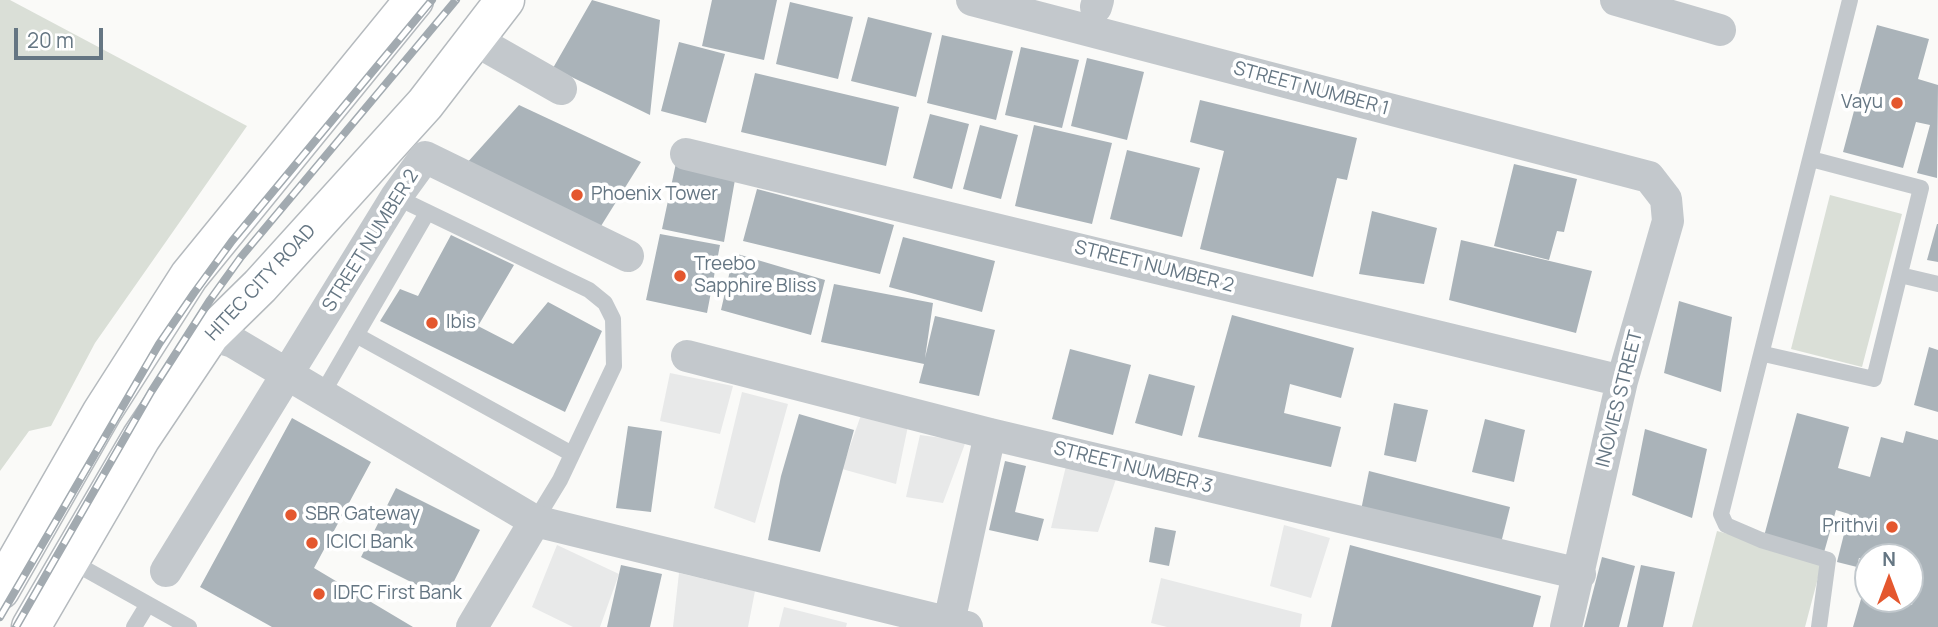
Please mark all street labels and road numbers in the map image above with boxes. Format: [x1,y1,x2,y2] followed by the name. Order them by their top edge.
[1231,57,1391,121] street label: STREET NUMBER 1
[318,166,424,316] street label: STREET NUMBER 2
[201,220,321,346] street label: HITEC CITY ROAD
[1072,236,1236,298] street label: STREET NUMBER 2
[1592,328,1648,470] street label: INOVIES STREET
[1051,437,1215,499] street label: STREET NUMBER 3

